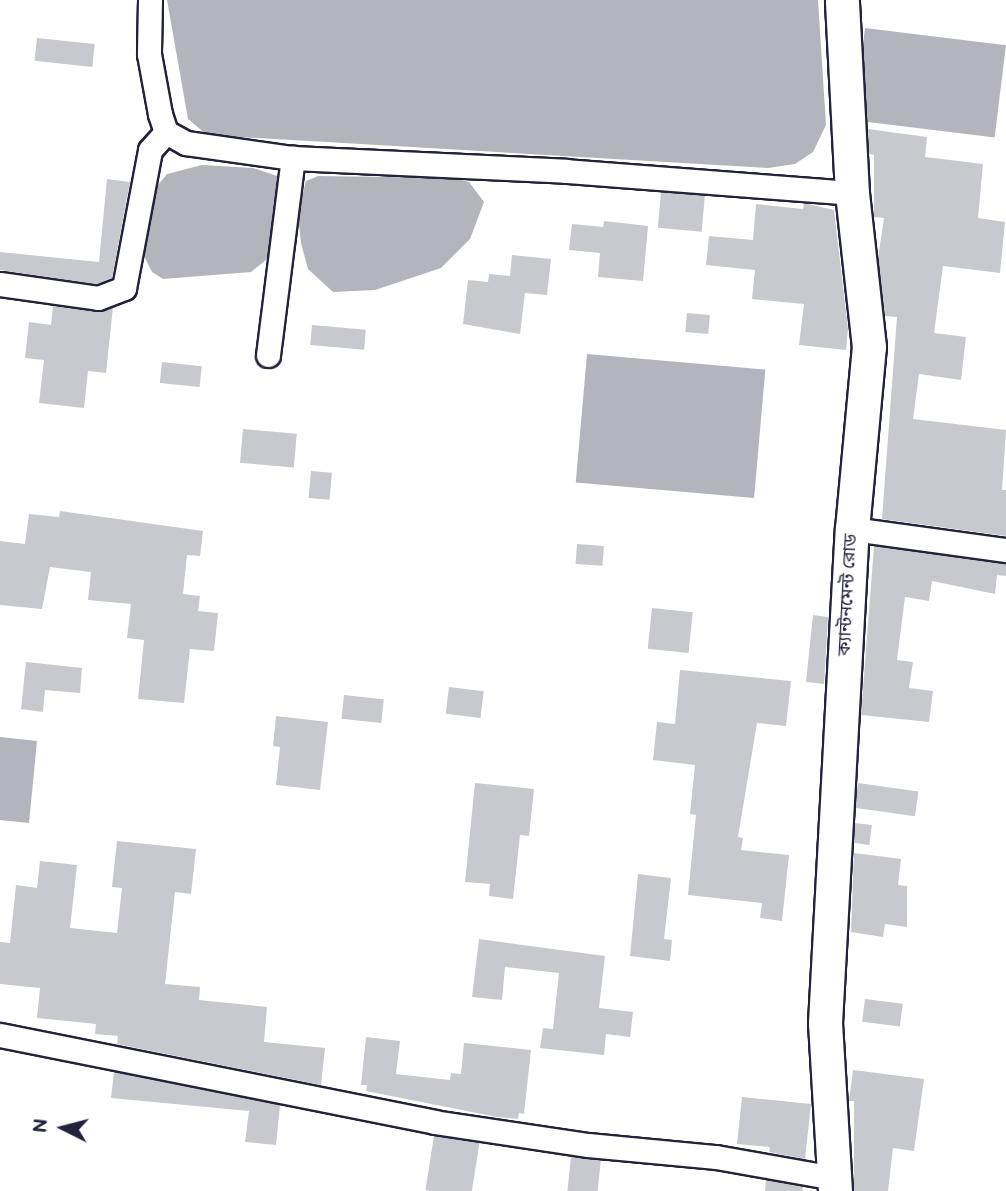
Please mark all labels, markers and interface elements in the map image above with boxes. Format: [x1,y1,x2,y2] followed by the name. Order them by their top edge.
[834,533,862,657] street label: ক্যান্টনমেন্ট রোড
[28,1093,98,1163] north arrow
[29,1117,54,1134] text: N

